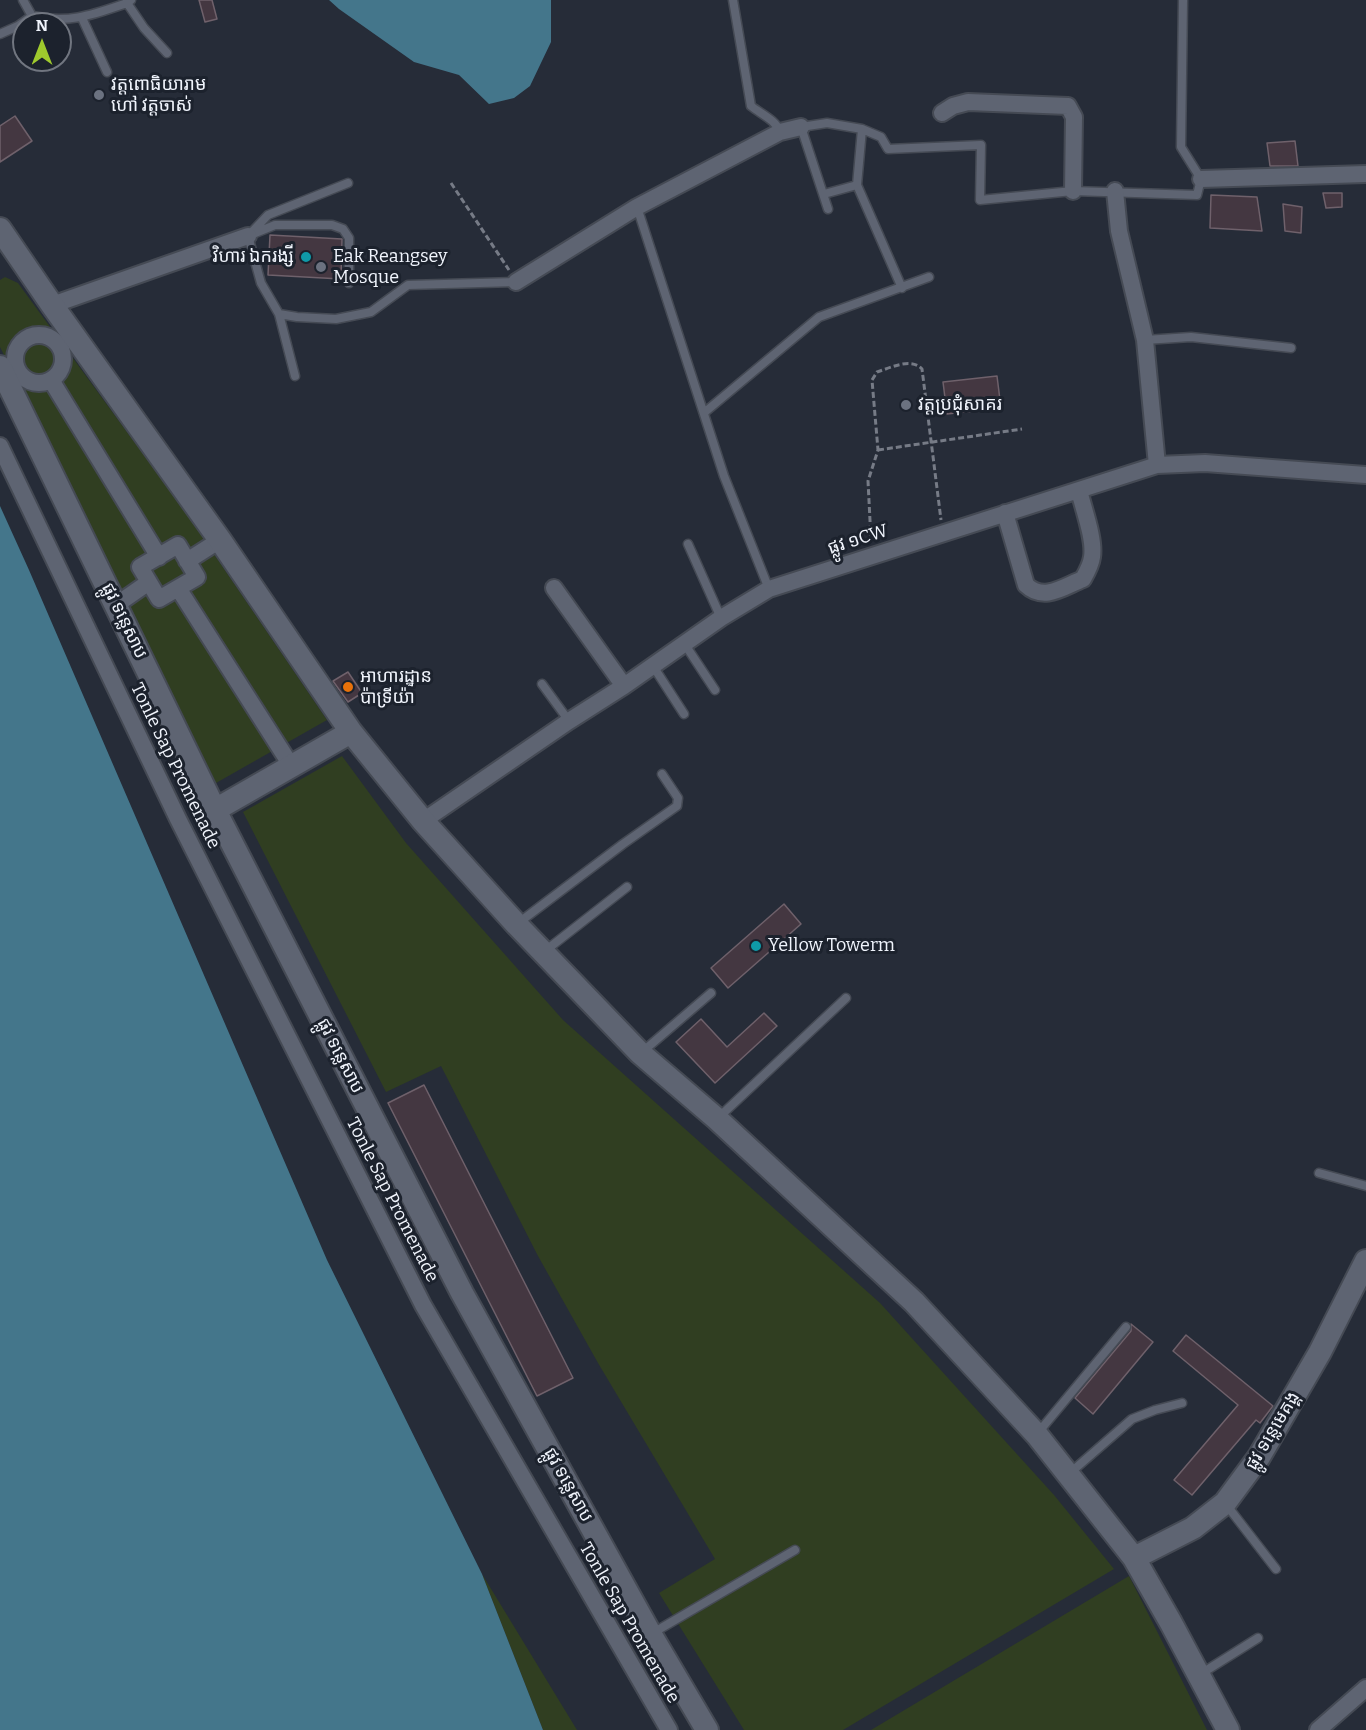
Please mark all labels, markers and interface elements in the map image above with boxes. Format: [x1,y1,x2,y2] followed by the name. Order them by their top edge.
[12,12,72,72] north arrow
[36,16,48,35] text: N
[111,74,206,116] place label: វត្តពោធិយារាម ហៅ វត្តចាស់
[92,88,106,102] marker: វត្តពោធិយារាម ហៅ វត្តចាស់
[213,246,294,268] place label: វិហារ ឯករង្សី
[333,246,448,288] place label: Eak Reangsey Mosque
[299,250,313,264] marker: វិហារ ឯករង្សី
[314,260,328,274] marker: Eak Reangsey Mosque
[918,394,1002,416] place label: វត្តប្រជុំសាគរ
[899,398,913,412] marker: វត្តប្រជុំសាគរ
[825,520,891,560] street label: ផ្លូវ ១CW
[96,580,152,662] street label: ផ្លូវ ទន្លេសាប
[360,666,432,708] place label: អាហារដ្ឋាន ប៉ាទ្រីយ៉ា
[125,680,225,852] street label: Tonle Sap Promenade
[341,680,355,694] marker: អាហារដ្ឋាន ប៉ាទ្រីយ៉ា
[768,935,895,957] place label: Yellow Towerm
[749,939,763,953] marker: Yellow Towerm
[312,1015,368,1097] street label: ផ្លូវ ទន្លេសាប
[341,1114,443,1286] street label: Tonle Sap Promenade
[1241,1388,1305,1474] street label: ផ្លូវ ទន្លេមេគង្គ
[539,1444,597,1526] street label: ផ្លូវ ទន្លេសាប
[574,1539,684,1707] street label: Tonle Sap Promenade

